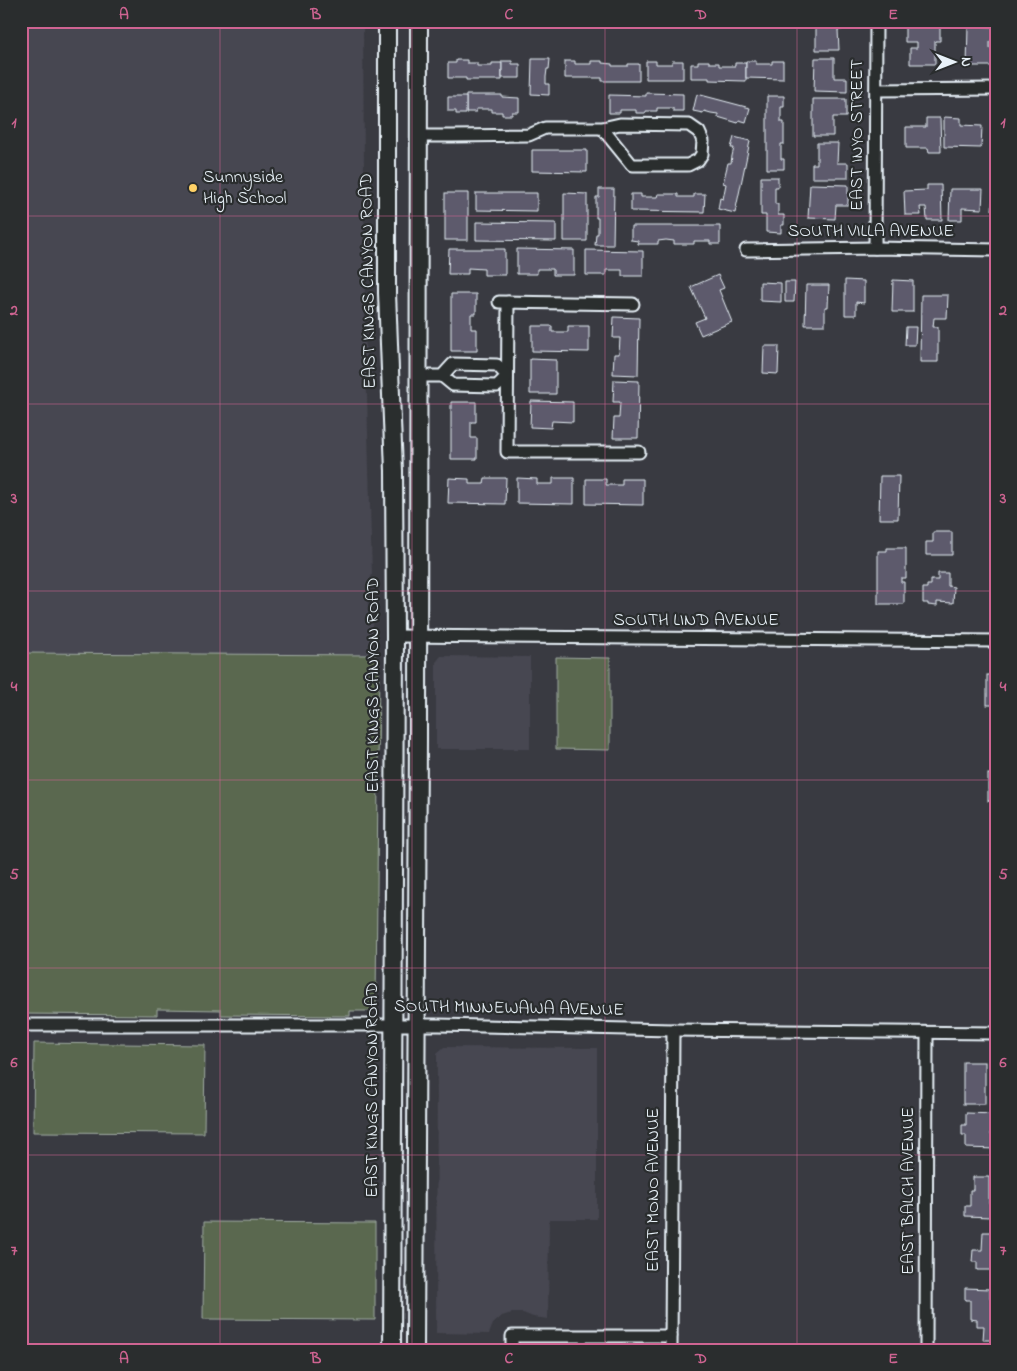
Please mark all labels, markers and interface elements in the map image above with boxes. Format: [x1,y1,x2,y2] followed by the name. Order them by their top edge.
[119,3,129,27] text: A
[310,3,322,27] text: B
[505,3,514,27] text: C
[694,3,707,27] text: D
[888,3,898,27] text: E
[930,38,980,88] north arrow
[955,57,976,67] text: N
[845,59,871,211] street label: EAST INYO STREET
[11,111,17,135] text: 1
[1000,111,1006,135] text: 1
[203,165,286,213] place label: Sunnyside High School
[354,173,384,389] street label: EAST KINGS CANYON ROAD
[187,182,199,194] marker: Sunnyside High School
[788,219,954,245] street label: SOUTH VILLA AVENUE
[9,299,18,323] text: 2
[998,299,1007,323] text: 2
[10,487,18,511] text: 3
[999,487,1007,511] text: 3
[361,577,387,793] street label: EAST KINGS CANYON ROAD
[613,608,779,634] street label: SOUTH LIND AVENUE
[10,675,18,699] text: 4
[999,675,1007,699] text: 4
[9,863,19,887] text: 5
[998,863,1008,887] text: 5
[360,982,386,1198] street label: EAST KINGS CANYON ROAD
[394,994,624,1024] street label: SOUTH MINNEWAWA AVENUE
[9,1051,18,1075] text: 6
[998,1051,1007,1075] text: 6
[896,1107,922,1275] street label: EAST BALCH AVENUE
[641,1108,667,1272] street label: EAST MONO AVENUE
[11,1239,18,1263] text: 7
[1000,1239,1007,1263] text: 7
[119,1347,129,1371] text: A
[310,1347,322,1371] text: B
[505,1347,514,1371] text: C
[694,1347,707,1371] text: D
[888,1347,898,1371] text: E

